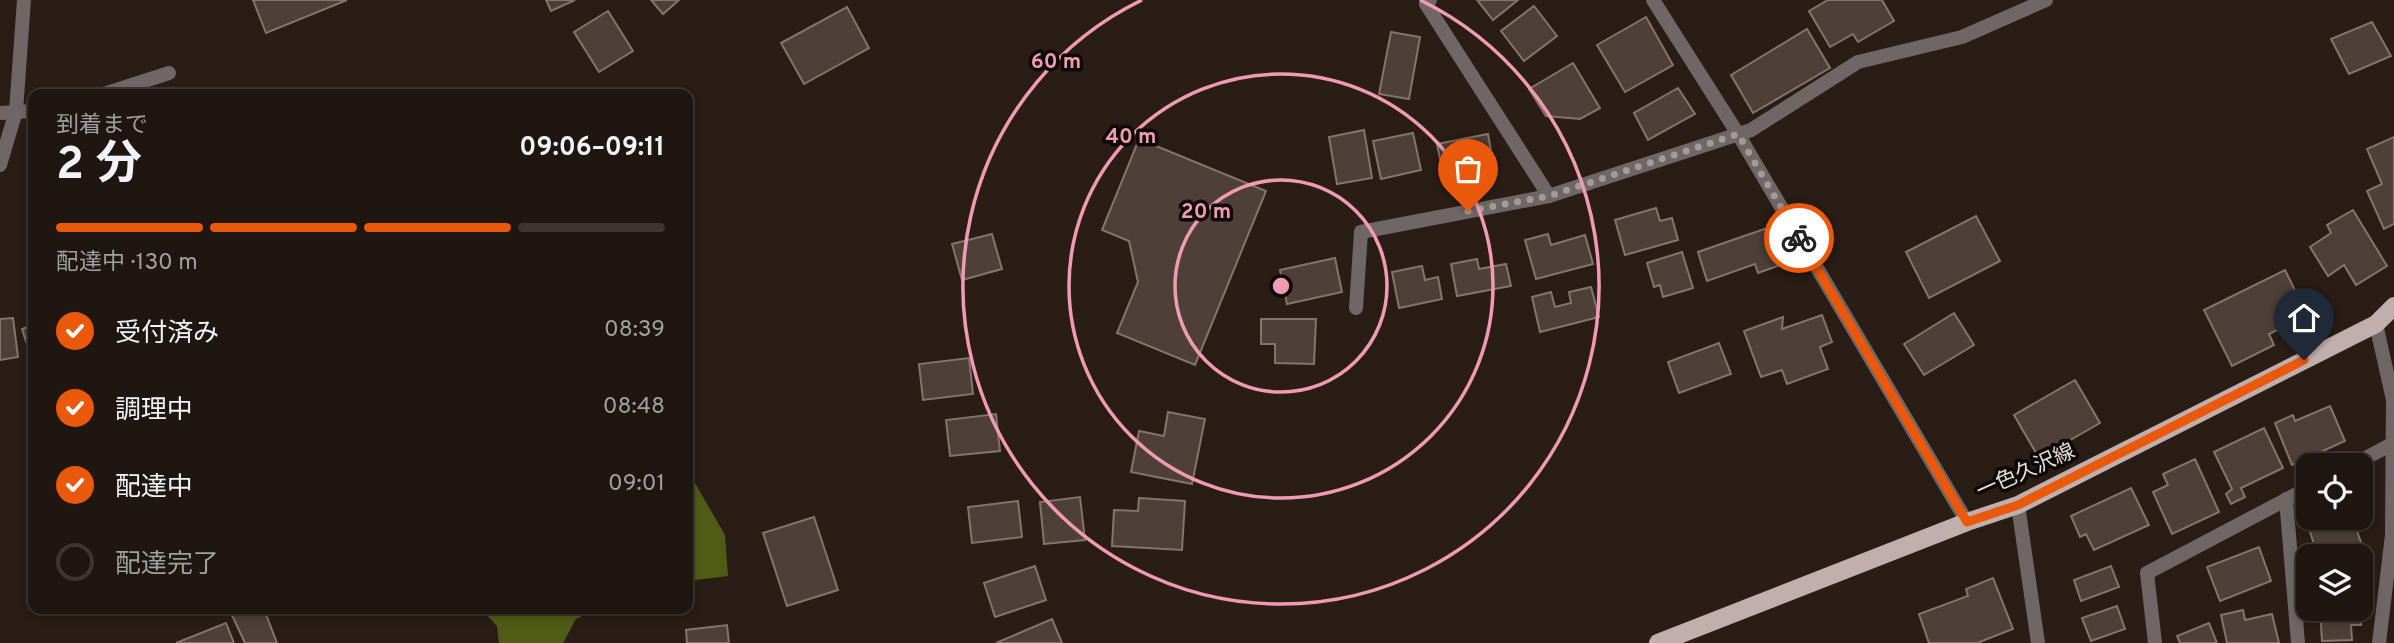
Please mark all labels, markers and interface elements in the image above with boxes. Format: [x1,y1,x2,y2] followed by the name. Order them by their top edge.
[1031,49,1081,76] text: 60 m
[56,112,148,141] text: 到着まで
[1106,124,1156,151] text: 40 m
[519,132,665,165] text: 09:06–09:11
[56,137,142,196] text: 2 分
[1438,139,1498,211] pin
[1449,150,1487,188] icon: bag
[1181,199,1231,226] text: 20 m
[1764,203,1834,273] courier
[1780,219,1818,257] icon: bike
[56,249,198,278] text: 配達中 · 130 m
[1269,274,1293,298] centre of rings
[2274,288,2334,360] pin
[2285,299,2323,337] icon: home
[56,312,94,350] icon: check
[604,316,665,345] text: 08:39
[115,318,219,351] text: 受付済み
[56,389,94,427] icon: check
[603,393,665,422] text: 08:48
[115,395,193,428] text: 調理中
[1973,438,2079,506] street label: 一色久沢線
[2296,453,2373,621] map controls
[2296,453,2373,530] button: locate
[56,466,94,504] icon: check
[608,470,665,499] text: 09:01
[115,472,193,505] text: 配達中
[2296,544,2373,621] button: layers
[115,549,219,582] text: 配達完了

